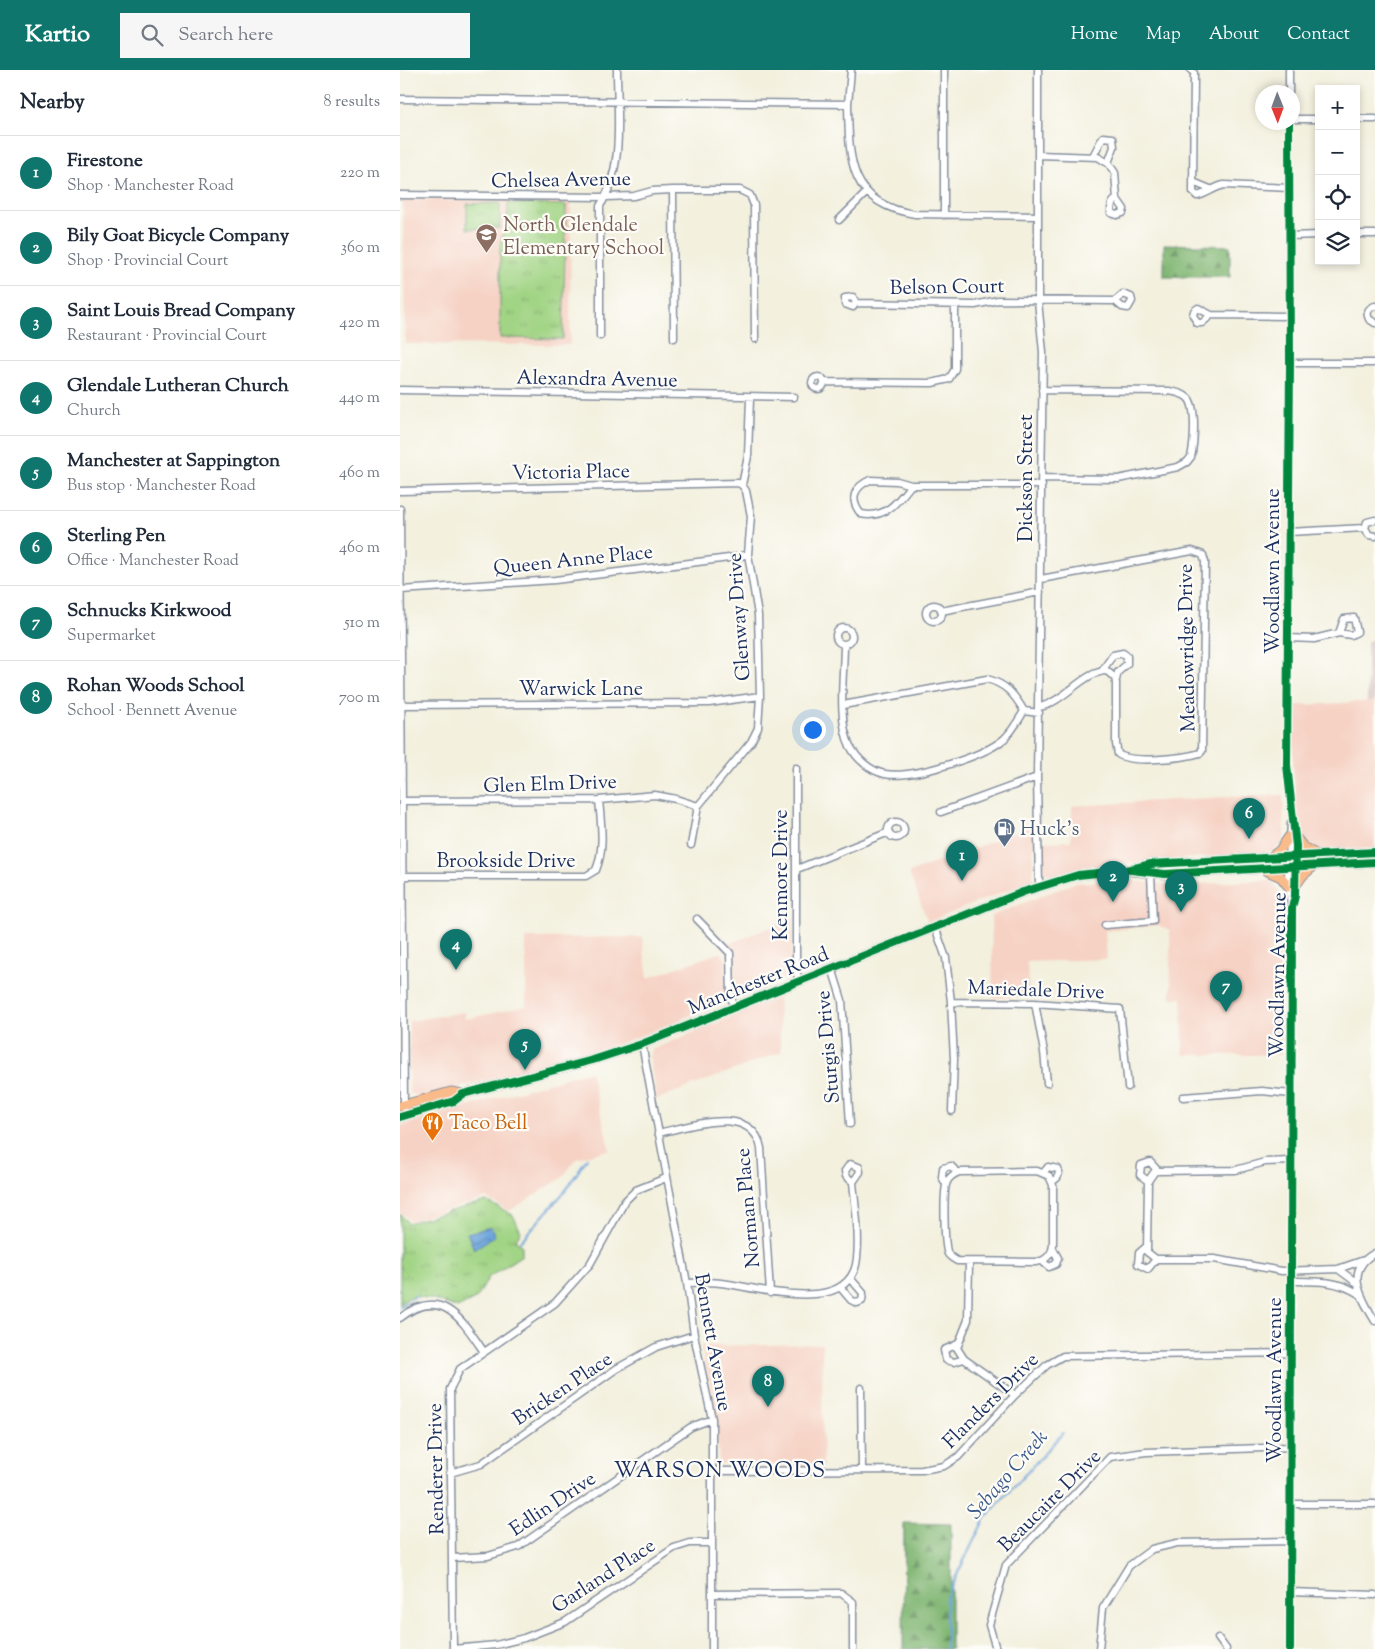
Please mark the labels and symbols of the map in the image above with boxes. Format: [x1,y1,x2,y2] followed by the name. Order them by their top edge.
[1255,85,1300,130] north arrow
[491,166,631,197] street label: Chelsea Avenue
[503,212,665,264] place label: North Glendale Elementary School
[475,223,499,254] school or university icon: North Glendale Elementary School
[889,273,1005,304] street label: Belson Court
[516,365,678,396] street label: Alexandra Avenue
[1013,414,1042,542] street label: Dickson Street
[512,458,630,489] street label: Victoria Place
[1260,488,1289,654] street label: Woodlawn Avenue
[492,539,655,584] street label: Queen Anne Place
[722,552,759,682] street label: Glenway Drive
[1173,564,1204,732] street label: Meadowridge Drive
[519,676,643,705] street label: Warwick Lane
[800,717,826,743] your location
[483,769,617,802] street label: Glen Elm Drive
[1233,798,1265,839] pin: 6
[768,809,797,941] street label: Kenmore Drive
[992,816,1016,847] fuel station icon: Huck's
[1020,816,1079,845] place label: Huck's
[946,840,978,881] pin: 1
[436,848,576,877] street label: Brookside Drive
[1097,861,1129,902] pin: 2
[1165,871,1197,912] pin: 3
[1264,892,1295,1058] street label: Woodlawn Avenue
[440,929,472,970] pin: 4
[684,941,834,1024] street label: Manchester Road
[1210,971,1242,1012] pin: 7
[967,975,1105,1008] street label: Mariedale Drive
[810,989,849,1105] street label: Sturgis Drive
[509,1029,541,1070] pin: 5
[421,1110,445,1141] restaurant icon: Taco Bell
[449,1110,528,1139] place label: Taco Bell
[730,1147,769,1269] street label: Norman Place
[685,1271,738,1414] street label: Bennett Avenue
[1262,1297,1291,1463] street label: Woodlawn Avenue
[508,1346,619,1434] street label: Bricken Place
[937,1347,1046,1456] street label: Flanders Drive
[752,1366,784,1407] pin: 8
[422,1403,453,1535] street label: Renderer Drive
[961,1424,1056,1527] water label: Sebago Creek
[993,1444,1109,1560] street label: Beaucaire Drive
[614,1456,826,1488] district label: WARSON WOODS
[504,1465,602,1545] street label: Edlin Drive
[547,1533,662,1622] street label: Garland Place

